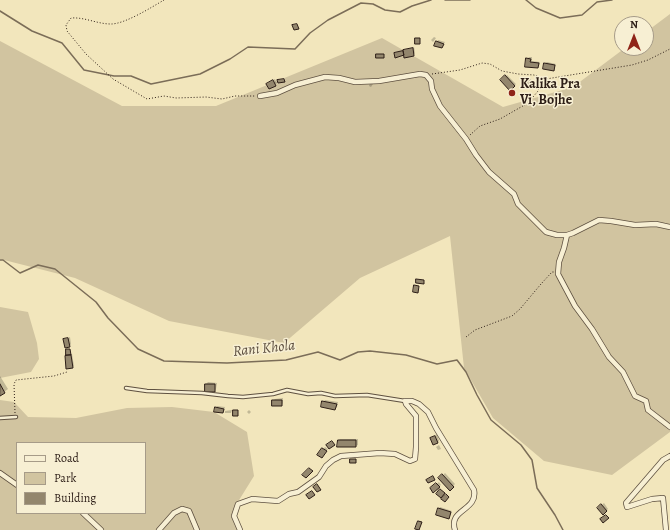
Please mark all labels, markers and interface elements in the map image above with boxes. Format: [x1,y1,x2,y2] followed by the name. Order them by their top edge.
[614,16,654,56] north arrow
[630,17,638,32] text: N
[520,77,580,110] place label: Kalika Pra Vi, Bojhe
[507,88,517,98] marker: Kalika Pra Vi, Bojhe
[232,337,296,361] water label: Rani Khola
[16,442,146,514] legend
[54,450,79,466] text: Road
[54,470,77,486] text: Park
[54,490,96,506] text: Building

